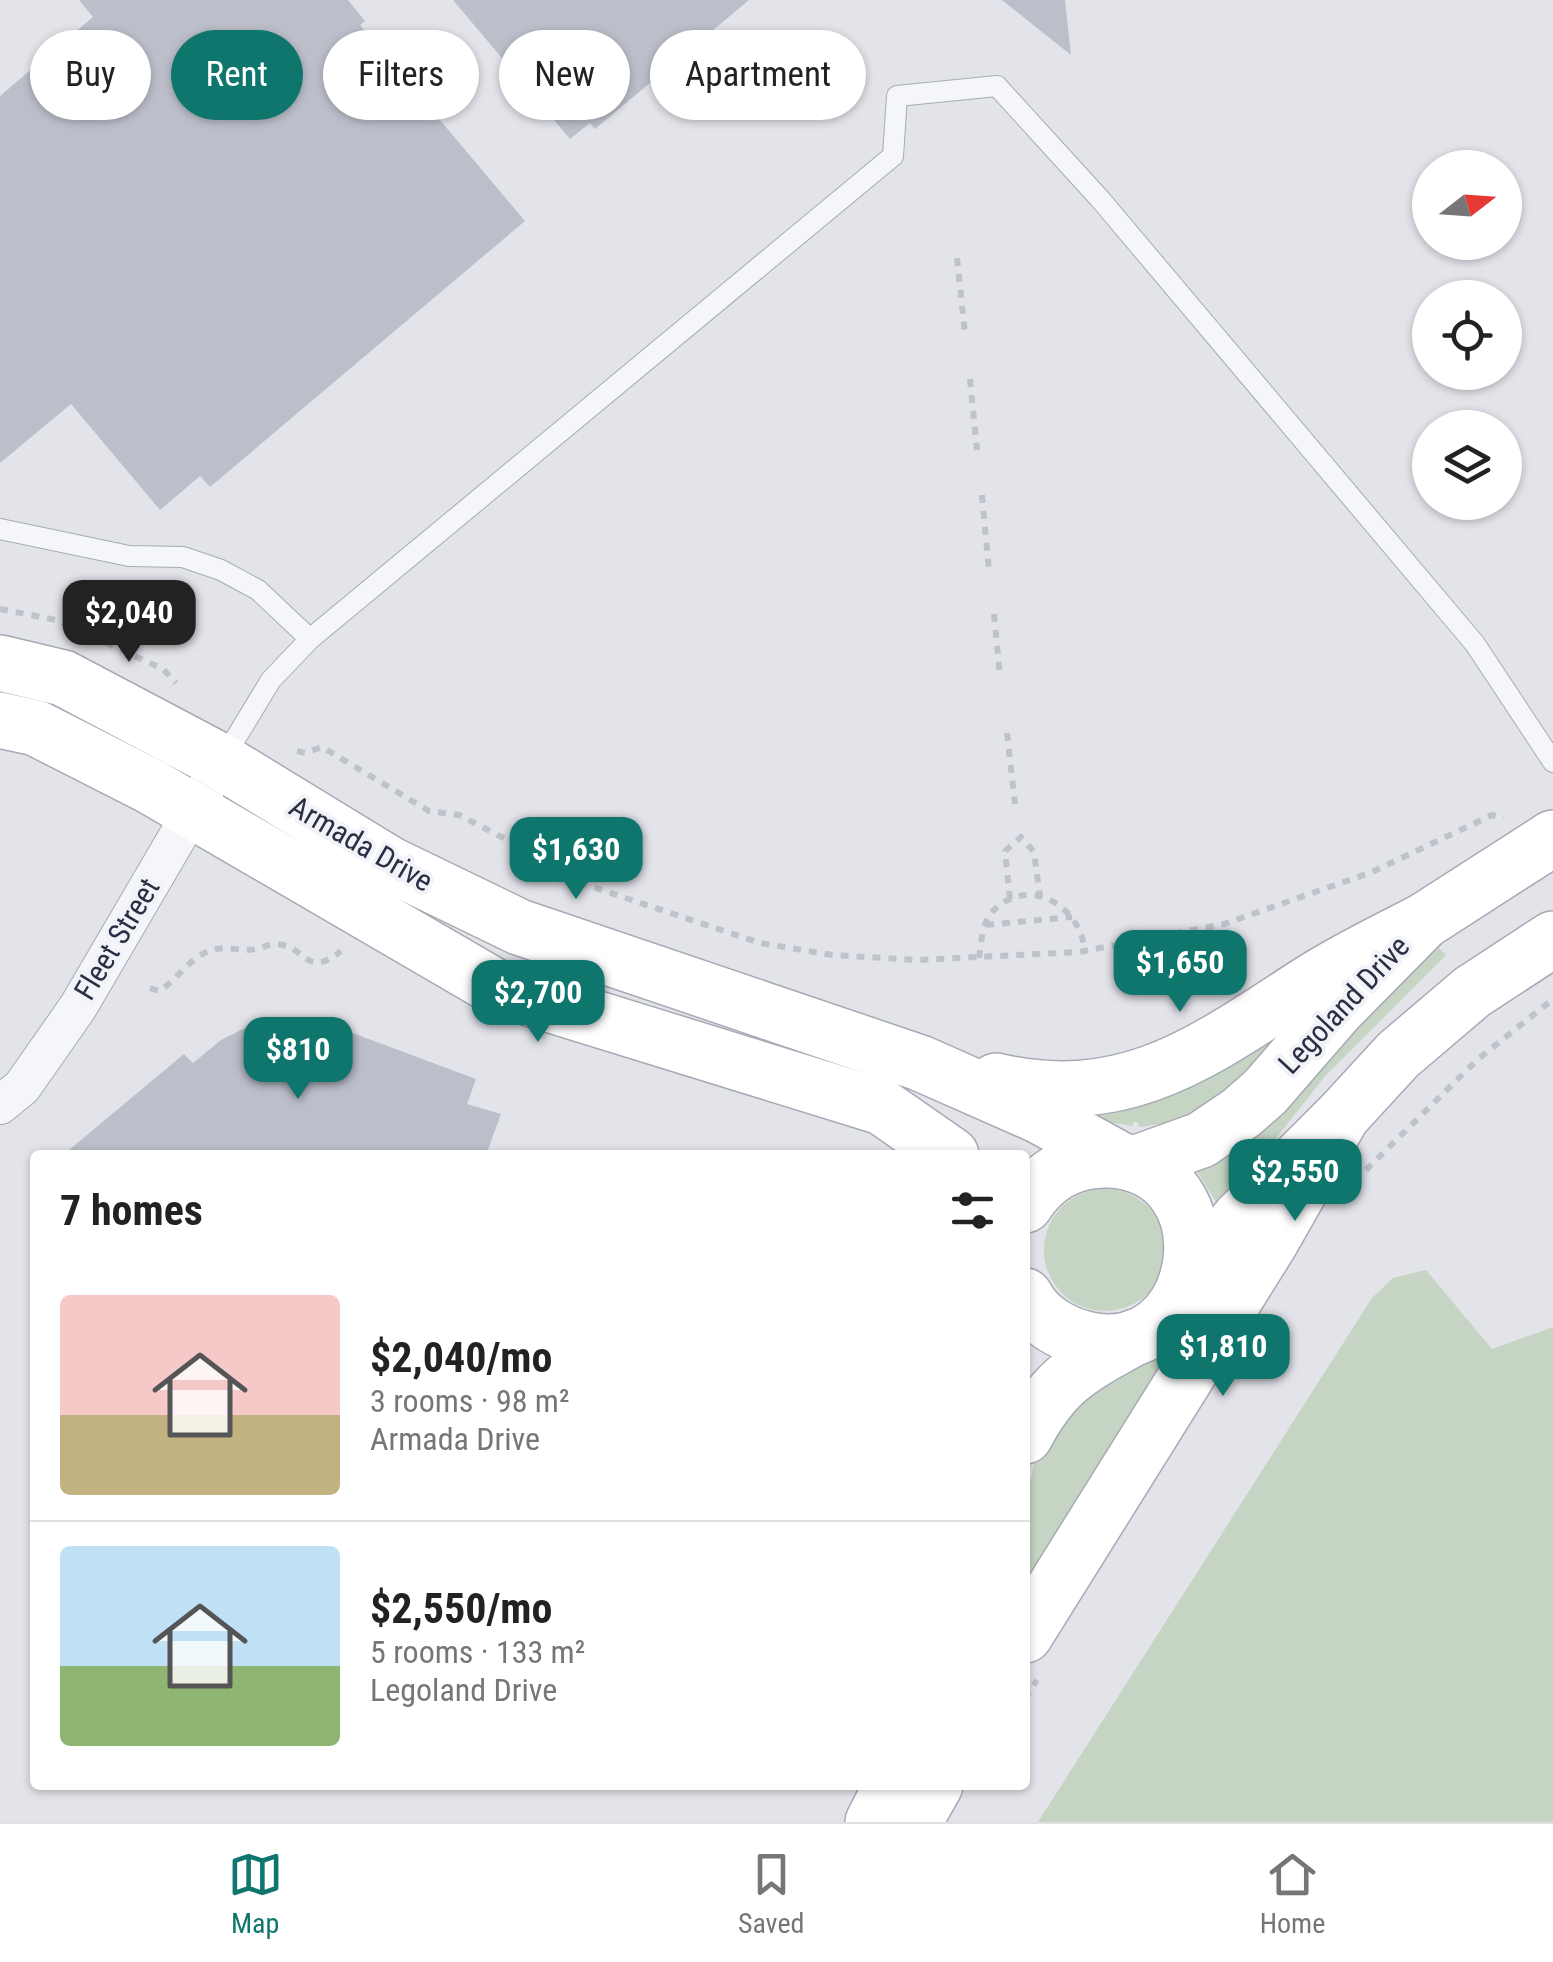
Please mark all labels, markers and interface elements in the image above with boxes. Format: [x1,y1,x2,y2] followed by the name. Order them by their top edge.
[30,30,151,120] chip: Buy
[171,30,303,120] chip: Rent
[323,30,479,120] chip: Filters
[499,30,630,120] chip: New
[650,30,866,120] chip: Apartment
[1412,150,1522,260] north arrow
[1412,150,1522,520] map controls
[1412,280,1522,390] button: locate
[1412,410,1522,520] button: layers
[48,580,210,665] pin: $2,040
[85,593,173,631] text: $2,040
[283,789,439,899] street label: Armada Drive
[495,817,657,902] pin: $1,630
[532,830,620,868] text: $1,630
[67,872,166,1006] street label: Fleet Street
[1271,929,1416,1081] street label: Legoland Drive
[1099,930,1261,1015] pin: $1,650
[1136,943,1224,981] text: $1,650
[457,960,619,1045] pin: $2,700
[494,973,582,1011] text: $2,700
[239,1017,357,1102] pin: $810
[266,1030,330,1068] text: $810
[1214,1139,1376,1224] pin: $2,550
[1251,1152,1339,1190] text: $2,550
[945,1183,1000,1238] icon: filters
[60,1186,203,1235] text: 7 homes
[1142,1314,1304,1399] pin: $1,810
[1179,1327,1267,1365] text: $1,810
[370,1333,552,1382] text: $2,040/mo
[140,1335,260,1455] icon: home
[370,1382,569,1420] text: 3 rooms · 98 m²
[370,1420,540,1458] text: Armada Drive
[370,1584,552,1633] text: $2,550/mo
[140,1586,260,1706] icon: home
[370,1633,585,1671] text: 5 rooms · 133 m²
[370,1671,557,1709] text: Legoland Drive
[228,1847,283,1940] tab: Map
[738,1847,804,1940] tab: Saved
[1260,1847,1325,1940] tab: Home

